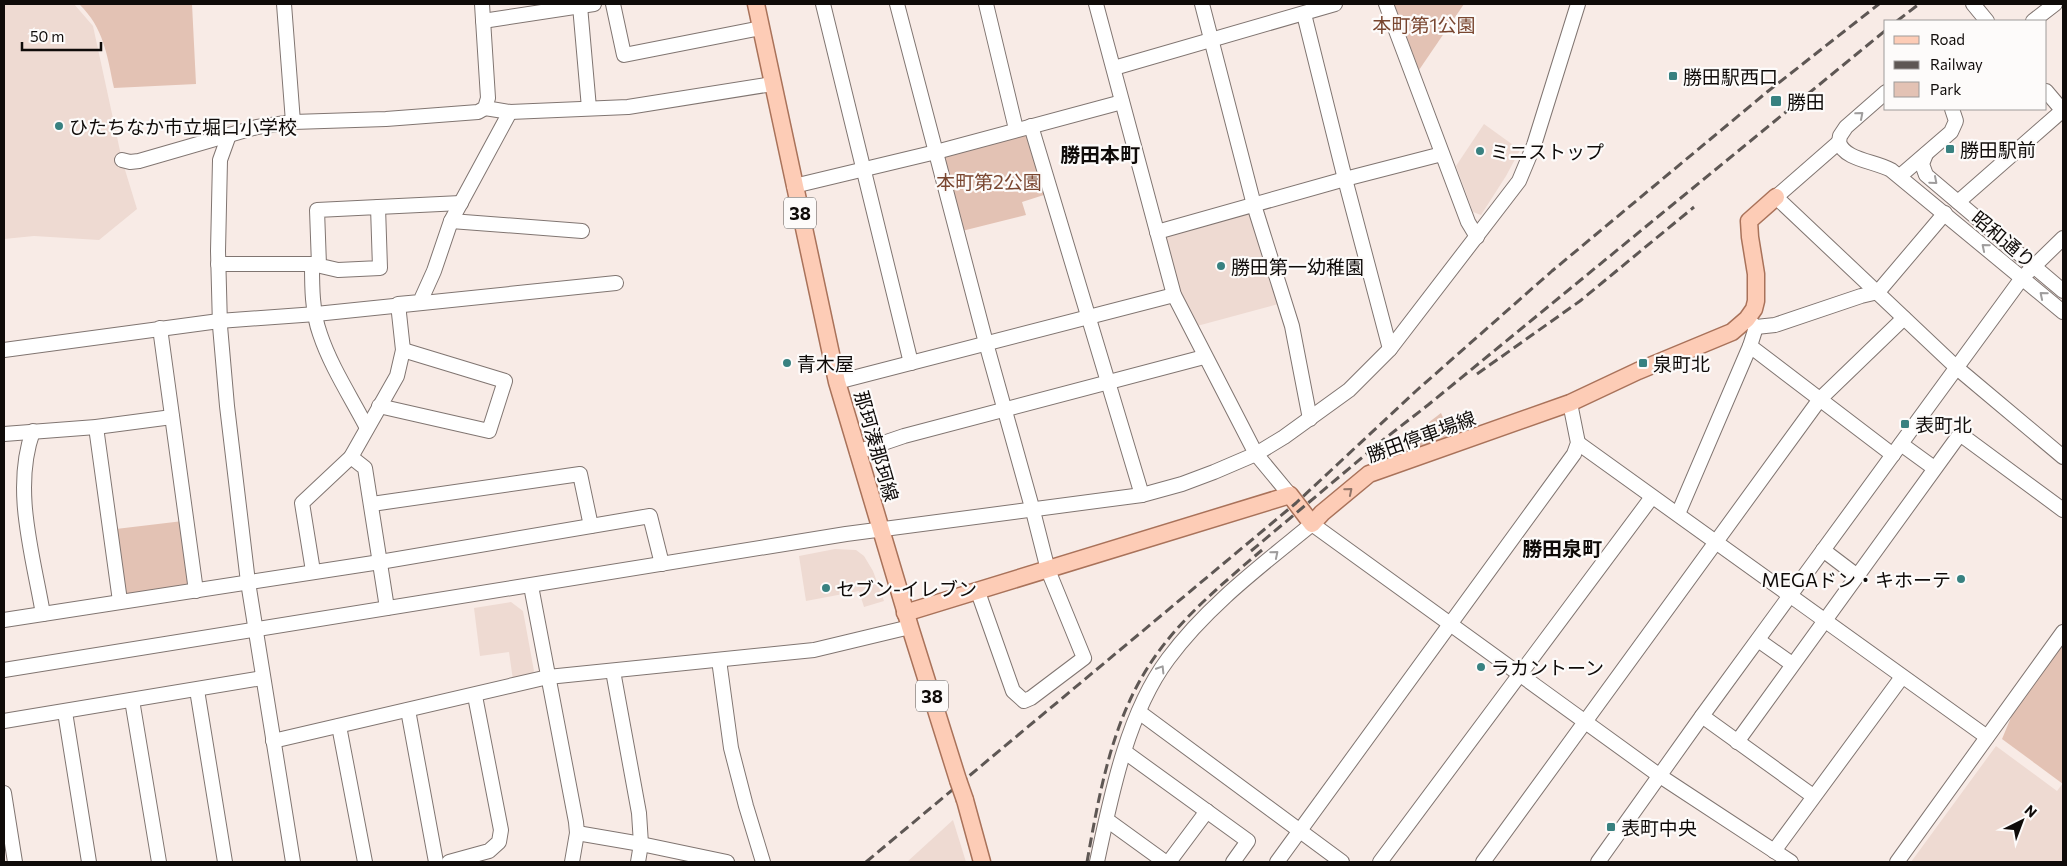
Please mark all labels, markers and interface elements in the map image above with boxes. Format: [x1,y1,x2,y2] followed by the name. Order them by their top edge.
[1372,13,1476,36] park label: 本町第1公園
[22,20,101,52] scale bar
[1884,20,2047,110] legend
[30,27,64,45] text: 50 m
[1930,30,1965,48] text: Road
[1930,55,1983,73] text: Railway
[1683,65,1778,88] place label: 勝田駅西口
[1667,70,1679,82] marker: 勝田駅西口
[1930,80,1961,98] text: Park
[1787,90,1825,113] place label: 勝田
[1769,94,1783,108] marker: 勝田
[1854,112,1863,121] one-way arrow
[69,115,297,138] place label: ひたちなか市立堀口小学校
[53,120,65,132] marker: ひたちなか市立堀口小学校
[1960,138,2036,161] place label: 勝田駅前
[1490,140,1604,163] place label: ミニストップ
[1060,142,1140,166] district label: 勝田本町
[1944,143,1956,155] marker: 勝田駅前
[1474,145,1486,157] marker: ミニストップ
[936,170,1042,193] park label: 本町第2公園
[1928,176,1937,185] one-way arrow
[784,198,816,228] road number: 38
[1967,206,2041,272] street label: 昭和通り
[1982,244,1991,253] one-way arrow
[1231,255,1364,278] place label: 勝田第一幼稚園
[1215,260,1227,272] marker: 勝田第一幼稚園
[2040,293,2049,301] one-way arrow
[797,352,854,375] place label: 青木屋
[1653,352,1710,375] place label: 泉町北
[781,357,793,369] marker: 青木屋
[1637,357,1649,369] marker: 泉町北
[850,388,904,504] street label: 那珂湊那珂線
[1363,406,1479,466] street label: 勝田停車場線
[1915,413,1972,436] place label: 表町北
[1899,418,1911,430] marker: 表町北
[1343,488,1352,497] one-way arrow
[1522,536,1602,560] district label: 勝田泉町
[1270,551,1279,560] one-way arrow
[1761,568,1951,591] place label: MEGAドン・キホーテ
[1955,573,1967,585] marker: MEGAドン・キホーテ
[836,577,977,600] place label: セブン-イレブン
[820,582,832,594] marker: セブン-イレブン
[1491,656,1604,679] place label: ラカントーン
[1475,661,1487,673] marker: ラカントーン
[1155,666,1165,675] one-way arrow
[916,680,948,711] road number: 38
[1997,796,2047,846] north arrow
[2021,801,2041,821] text: N
[1621,816,1697,839] place label: 表町中央
[1605,821,1617,833] marker: 表町中央

